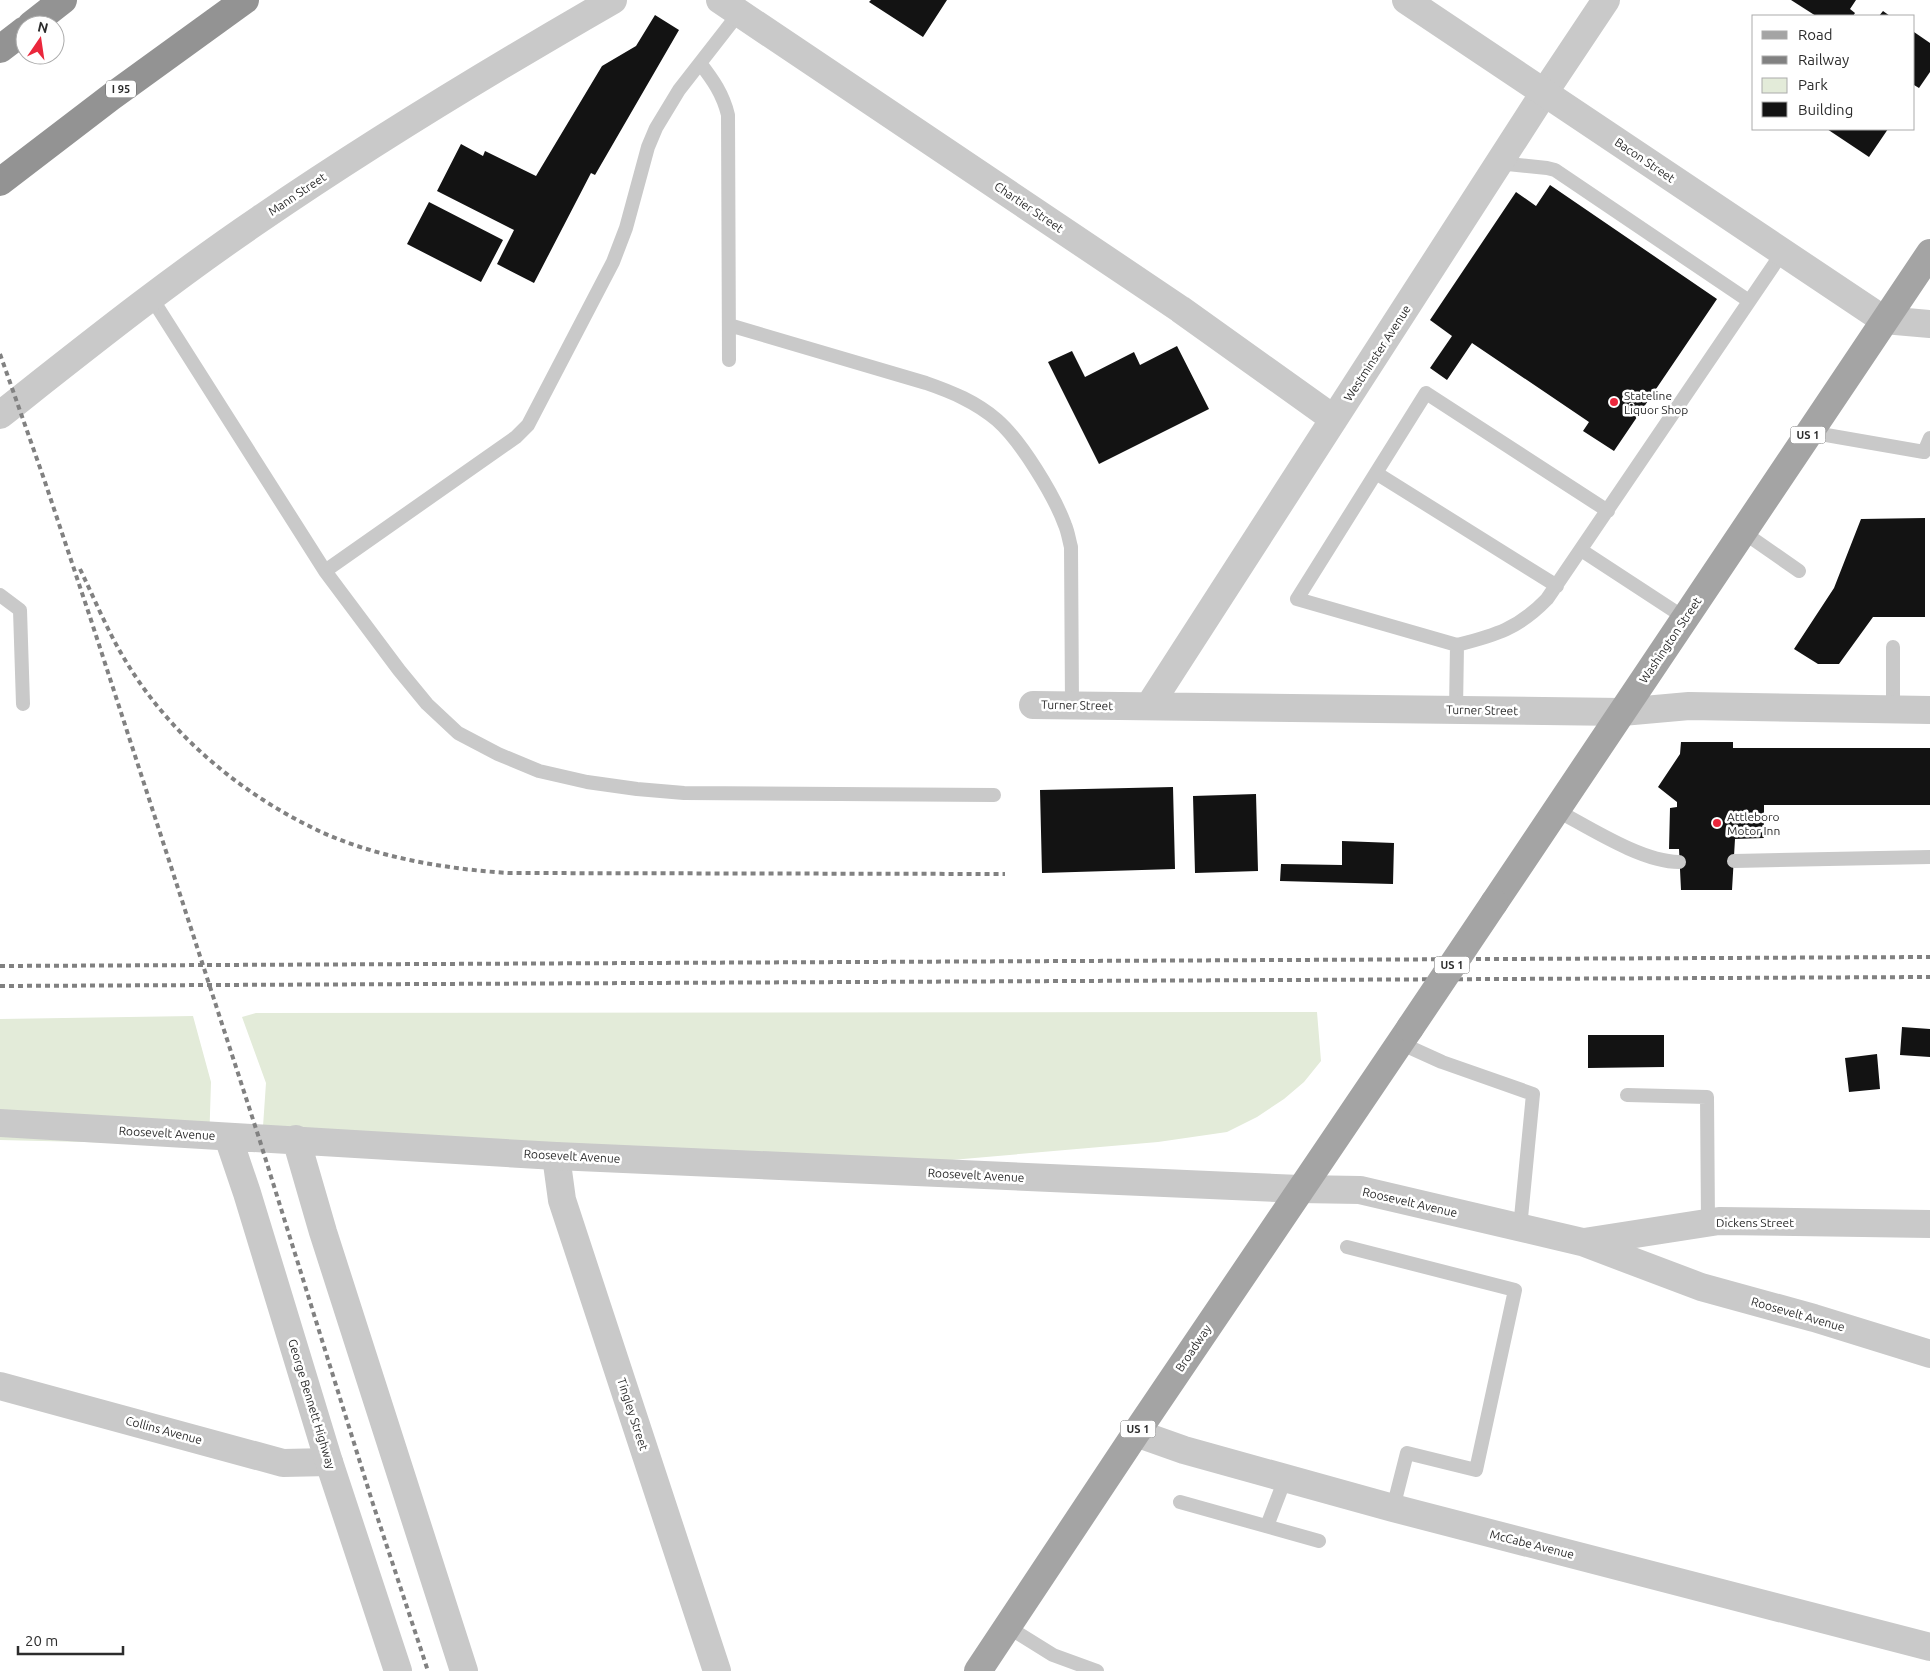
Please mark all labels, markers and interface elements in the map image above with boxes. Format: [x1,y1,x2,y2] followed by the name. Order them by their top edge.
[15,15,65,65] north arrow
[1752,15,1915,130] legend
[36,18,50,36] text: N
[1798,26,1833,43] text: Road
[1798,51,1849,68] text: Railway
[1798,76,1828,93] text: Park
[106,80,136,98] road number: I 95
[1798,101,1853,118] text: Building
[1613,135,1678,185] street label: Bacon Street
[266,170,328,218] street label: Mann Street
[992,179,1066,235] street label: Chartier Street
[1341,303,1413,403] street label: Westminster Avenue
[1624,389,1688,416] place label: Stateline Liquor Shop
[1608,396,1620,408] marker: Stateline Liquor Shop
[1790,426,1826,444] road number: US 1
[1636,594,1704,685] street label: Washington Street
[1041,698,1113,712] street label: Turner Street
[1446,703,1518,717] street label: Turner Street
[1727,810,1780,837] place label: Attleboro Motor Inn
[1711,817,1723,829] marker: Attleboro Motor Inn
[1434,956,1470,974] road number: US 1
[118,1124,216,1142] street label: Roosevelt Avenue
[523,1147,621,1165] street label: Roosevelt Avenue
[927,1166,1025,1184] street label: Roosevelt Avenue
[1361,1185,1459,1219] street label: Roosevelt Avenue
[1716,1216,1794,1229] street label: Dickens Street
[1750,1294,1846,1334] street label: Roosevelt Avenue
[1173,1322,1213,1374] street label: Broadway
[286,1337,338,1471] street label: George Bennett Highway
[615,1376,651,1452] street label: Tingley Street
[124,1414,204,1446] street label: Collins Avenue
[1120,1420,1156,1438] road number: US 1
[1489,1527,1575,1561] street label: McCabe Avenue
[18,1624,122,1656] scale bar
[25,1632,58,1649] text: 20 m

